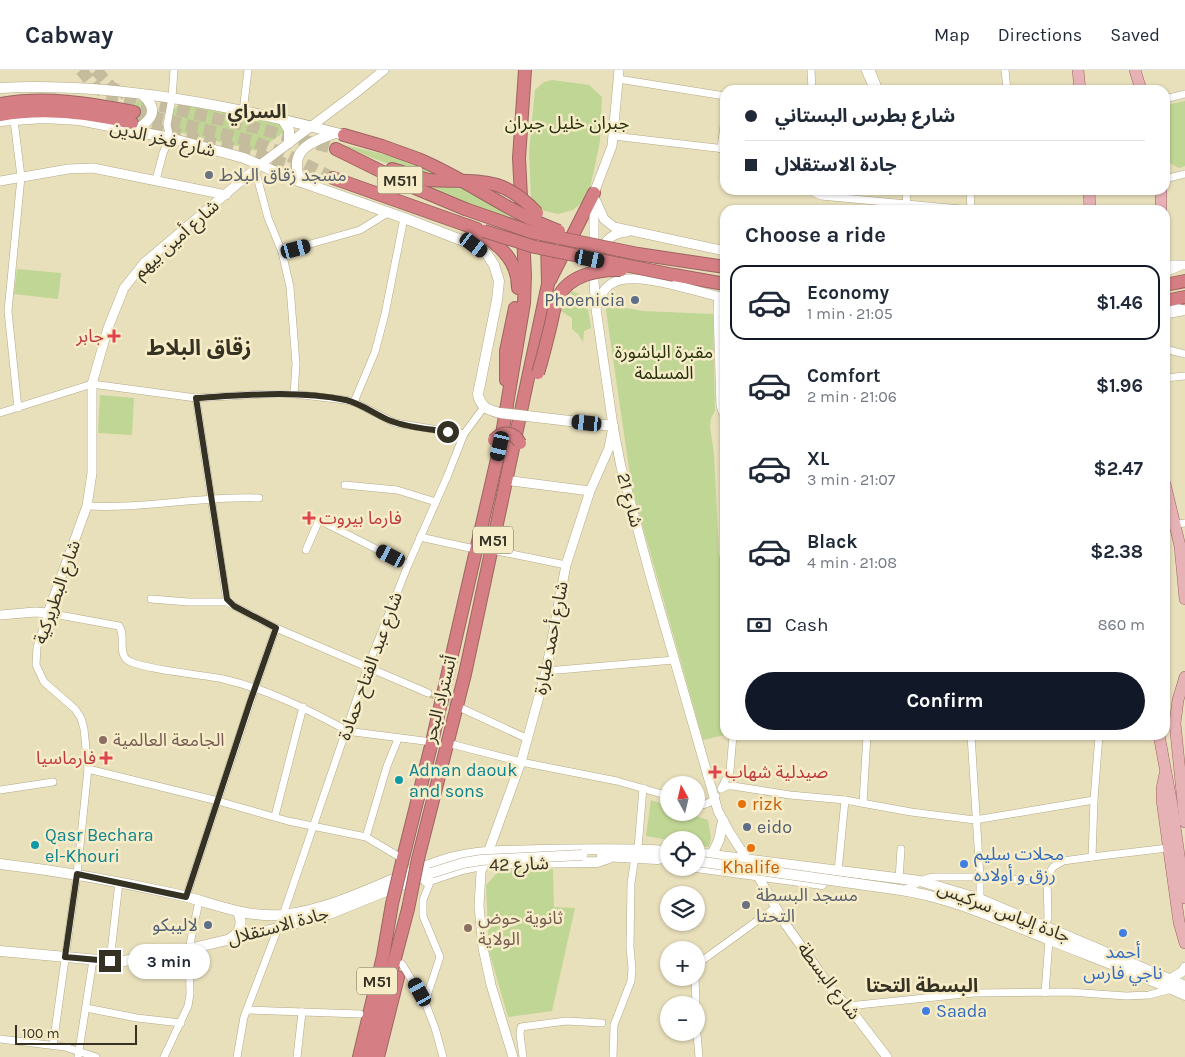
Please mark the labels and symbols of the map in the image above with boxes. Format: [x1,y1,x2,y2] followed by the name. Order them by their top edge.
[227,101,287,126] district label: السراي
[505,112,629,134] park label: جبران خليل جبران
[108,116,218,165] street label: شارع فخر الدين
[219,164,347,186] place label: مسجد زقاق البلاط
[378,166,422,194] road number: M511
[203,169,215,181] marker: مسجد زقاق البلاط
[128,195,225,286] street label: شارع أمين بيهم
[457,230,490,260] car
[279,238,312,260] car
[573,249,606,269] car
[544,289,625,311] place label: Phoenicia
[629,294,641,306] marker: Phoenicia
[75,325,104,347] place label: جابر
[108,330,120,342] marker: جابر
[147,335,251,361] district label: زقاق البلاط
[615,341,713,384] park label: مقبرة الباشورة المسلمة
[571,414,602,432] car
[437,421,459,443] route start
[489,430,510,462] car
[609,470,648,531] street label: شارع 21
[319,507,402,529] place label: فارما بيروت
[303,512,315,524] marker: فارما بيروت
[473,526,513,554] road number: M51
[29,537,88,648] street label: شارع البطريركية
[374,543,407,569] car
[529,579,576,697] street label: شارع أحمد طبارة
[333,589,410,744] street label: شارع عبد الفتاح حمادة
[418,653,461,746] street label: أتستراد البحر
[113,729,225,751] place label: الجامعة العالمية
[97,734,109,746] marker: الجامعة العالمية
[36,747,96,769] place label: فارماسيا
[100,752,112,764] marker: فارماسيا
[409,759,517,802] place label: Adnan daouk and sons
[725,761,828,783] place label: صيدلية شهاب
[709,766,721,778] marker: صيدلية شهاب
[393,774,405,786] marker: Adnan daouk and sons
[660,776,705,821] north arrow
[752,793,783,815] place label: rizk
[736,798,748,810] marker: rizk
[757,816,792,838] place label: eido
[741,821,753,833] marker: eido
[45,824,154,867] place label: Qasr Bechara el-Khouri
[29,839,41,851] marker: Qasr Bechara el-Khouri
[745,842,757,854] marker: Khalife
[974,843,1064,886] place label: محلات سليم رزق و أولاده
[489,852,549,879] street label: شارع 42
[722,856,780,878] place label: Khalife
[958,858,970,870] marker: محلات سليم رزق و أولاده
[934,877,1073,948] street label: جادة إلياس سركيس
[756,884,858,927] place label: مسجد البسطة التحتا
[740,899,752,911] marker: مسجد البسطة التحتا
[225,902,331,950] street label: جادة الاستقلال
[478,907,563,950] place label: ثانوية حوض الولاية
[152,914,198,936] place label: لاليبكو
[202,919,214,931] marker: لاليبكو
[462,922,474,934] marker: ثانوية حوض الولاية
[1117,927,1129,939] marker: أحمد ناجي فارس
[790,938,865,1026] street label: شارع البسطة
[1083,941,1163,986] place label: أحمد ناجي فارس
[128,944,210,978] callout: 3 min
[99,950,121,972] route end
[357,968,397,994] road number: M51
[406,975,433,1009] car
[866,975,978,997] district label: البسطة التحتا
[936,1000,987,1022] place label: Saada
[920,1005,932,1017] marker: Saada
[15,1022,138,1045] scale bar

